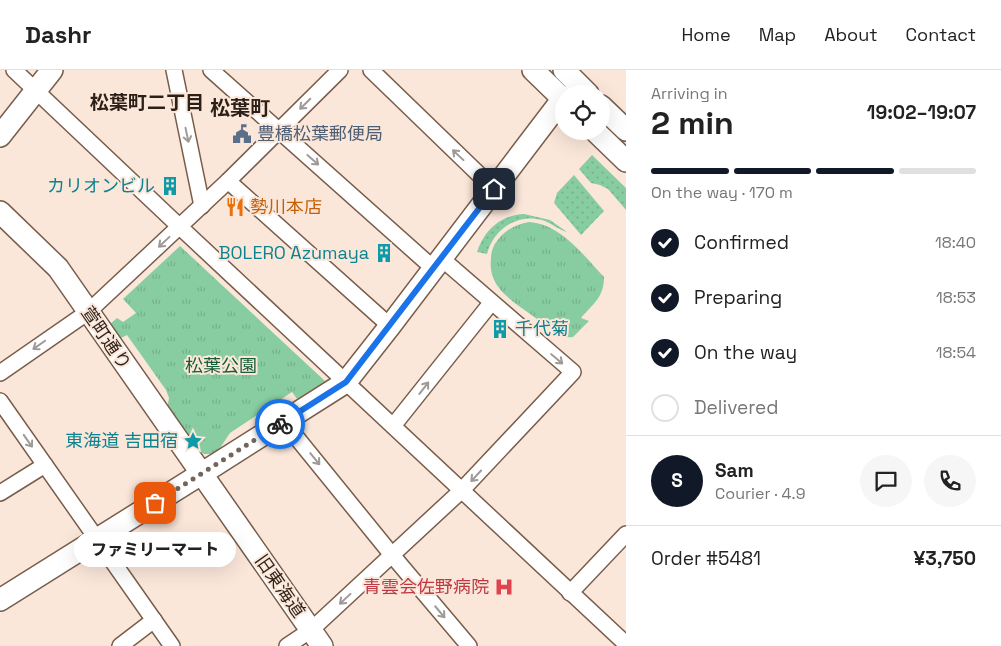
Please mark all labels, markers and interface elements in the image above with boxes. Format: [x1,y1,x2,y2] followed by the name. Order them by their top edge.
[25,19,92,50] text: Dashr
[682,23,731,46] text: Home
[759,23,796,46] text: Map
[824,23,878,46] text: About
[906,23,976,46] text: Contact
[651,83,728,104] text: Arriving in
[555,85,610,140] map controls
[555,85,610,140] button: locate
[90,90,204,115] district label: 松葉町二丁目
[210,95,270,121] district label: 松葉町
[299,98,312,110] one-way arrow
[867,100,976,125] text: 19:02–19:07
[651,103,734,143] text: 2 min
[257,122,383,145] place label: 豊橋松葉郵便局
[231,123,253,145] public building icon: 豊橋松葉郵便局
[183,126,192,142] one-way arrow
[452,149,465,161] one-way arrow
[306,154,319,165] one-way arrow
[473,168,515,210] pin
[47,174,155,197] place label: カリオンビル
[159,175,181,197] building icon: カリオンビル
[480,175,508,203] icon: home
[651,182,793,203] text: On the way · 170 m
[250,195,322,218] place label: 勢川本店
[224,196,246,218] restaurant icon: 勢川本店
[651,229,679,257] icon: check
[694,230,789,255] text: Confirmed
[935,232,976,253] text: 18:40
[157,236,170,248] one-way arrow
[219,241,369,264] place label: BOLERO Azumaya
[373,242,395,264] building icon: BOLERO Azumaya
[651,284,679,312] icon: check
[694,285,782,310] text: Preparing
[936,287,976,308] text: 18:53
[76,302,136,374] street label: 萱町通り
[515,317,569,340] place label: 千代菊
[489,318,511,340] building icon: 千代菊
[651,339,679,367] icon: check
[32,340,46,350] one-way arrow
[694,340,797,365] text: On the way
[936,342,976,363] text: 18:54
[551,353,564,364] one-way arrow
[185,354,257,377] park label: 松葉公園
[418,382,429,395] one-way arrow
[694,395,779,420] text: Delivered
[255,399,305,449] courier
[266,410,294,438] icon: bike
[65,429,178,452] place label: 東海道 吉田宿
[182,430,204,452] place icon: 東海道 吉田宿
[23,433,33,447] one-way arrow
[309,452,320,465] one-way arrow
[860,455,912,507] button: chat
[924,455,976,507] button: phone
[715,458,754,483] text: Sam
[671,468,683,493] text: S
[470,469,482,482] one-way arrow
[134,482,176,524] pin
[715,483,805,504] text: Courier · 4.9
[141,489,169,517] icon: bag
[74,533,236,568] callout: ファミリーマート
[91,539,219,560] text: ファミリーマート
[651,546,761,571] text: Order #5481
[913,546,976,571] text: ¥3,750
[250,550,310,622] street label: 旧東海道
[363,575,489,598] place label: 青雲会佐野病院
[493,576,515,598] hospital icon: 青雲会佐野病院
[338,593,351,605] one-way arrow
[434,605,445,618] one-way arrow

